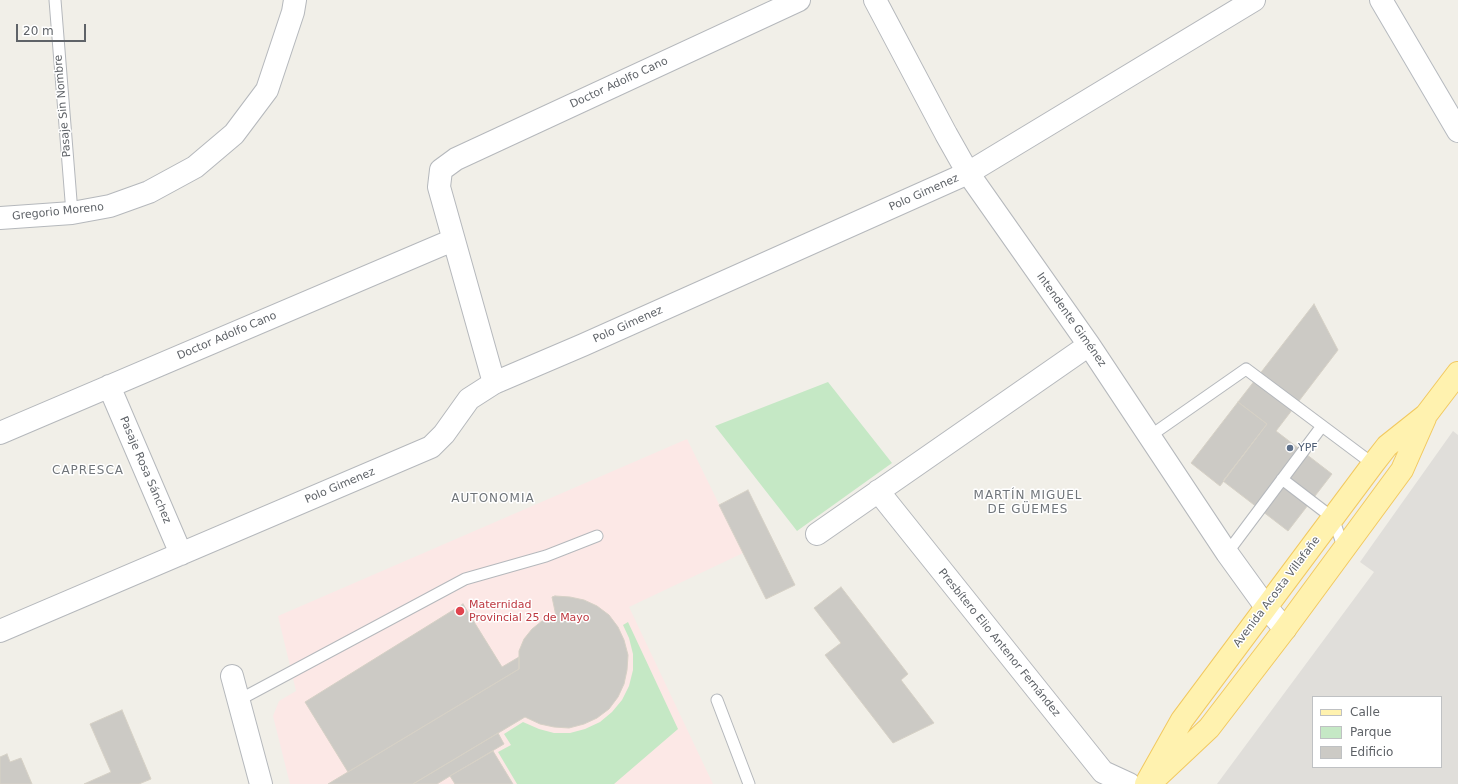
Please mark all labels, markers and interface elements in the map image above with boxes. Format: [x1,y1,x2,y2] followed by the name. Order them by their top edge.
[18,16,88,42] scale bar
[23,24,54,38] text: 20 m
[52,54,74,158] street label: Pasaje Sin Nombre
[568,54,670,112] street label: Doctor Adolfo Cano
[887,172,961,214] street label: Polo Gimenez
[12,201,104,223] street label: Gregorio Moreno
[1033,270,1109,370] street label: Intendente Giménez
[591,304,665,346] street label: Polo Gimenez
[175,309,279,363] street label: Doctor Adolfo Cano
[117,415,173,525] street label: Pasaje Rosa Sánchez
[1298,441,1318,455] place label: YPF
[1285,443,1295,453] marker: YPF
[52,464,124,478] district label: CAPRESCA
[303,465,377,507] street label: Polo Gimenez
[974,489,1082,517] district label: MARTÍN MIGUEL DE GÜEMES
[451,492,535,506] district label: AUTONOMIA
[1231,534,1323,650] street label: Avenida Acosta Villafañe
[935,566,1063,720] street label: Presbítero Elio Antenor Fernández
[469,598,590,624] place label: Maternidad Provincial 25 de Mayo
[454,605,466,617] marker: Maternidad Provincial 25 de Mayo
[1312,696,1442,768] legend
[1350,705,1380,719] text: Calle
[1350,725,1391,739] text: Parque
[1350,745,1393,759] text: Edificio

